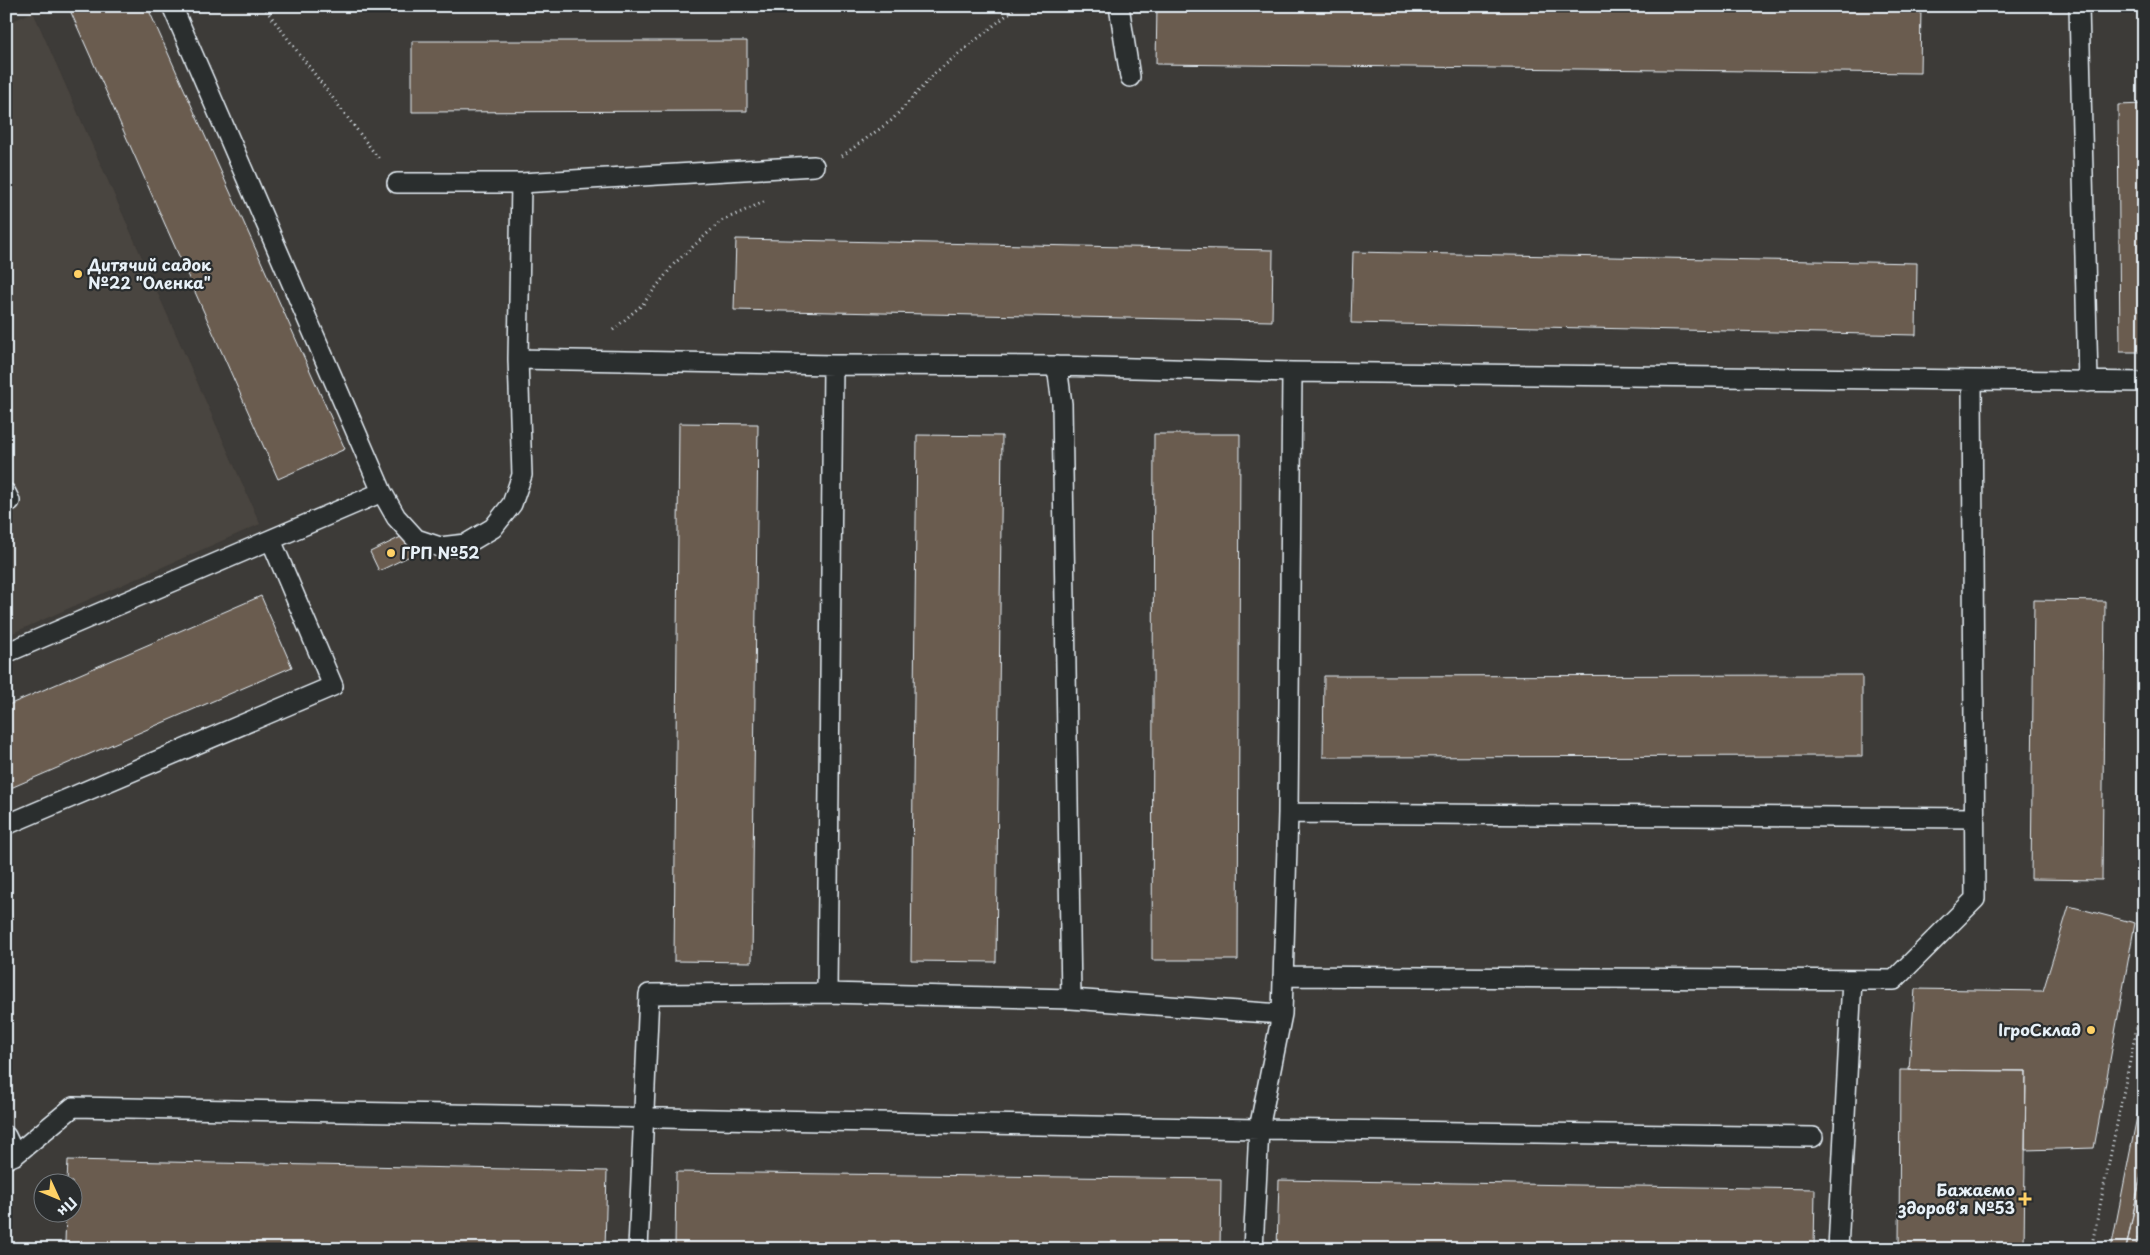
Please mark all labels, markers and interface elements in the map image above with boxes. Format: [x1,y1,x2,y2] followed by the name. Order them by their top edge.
[87,252,212,294] place label: Дитячий садок №22 "Оленка"
[72,268,84,280] marker: Дитячий садок №22 "Оленка"
[401,540,479,564] place label: ГРП №52
[385,547,397,559] marker: ГРП №52
[1998,1017,2081,1041] place label: ІгроСклад
[2085,1024,2097,1036] marker: ІгроСклад
[32,1172,82,1222] north arrow
[1897,1177,2015,1219] place label: Бажаємо здоров'я №53
[53,1193,82,1222] text: Пн
[2019,1193,2031,1205] marker: Бажаємо здоров'я №53

